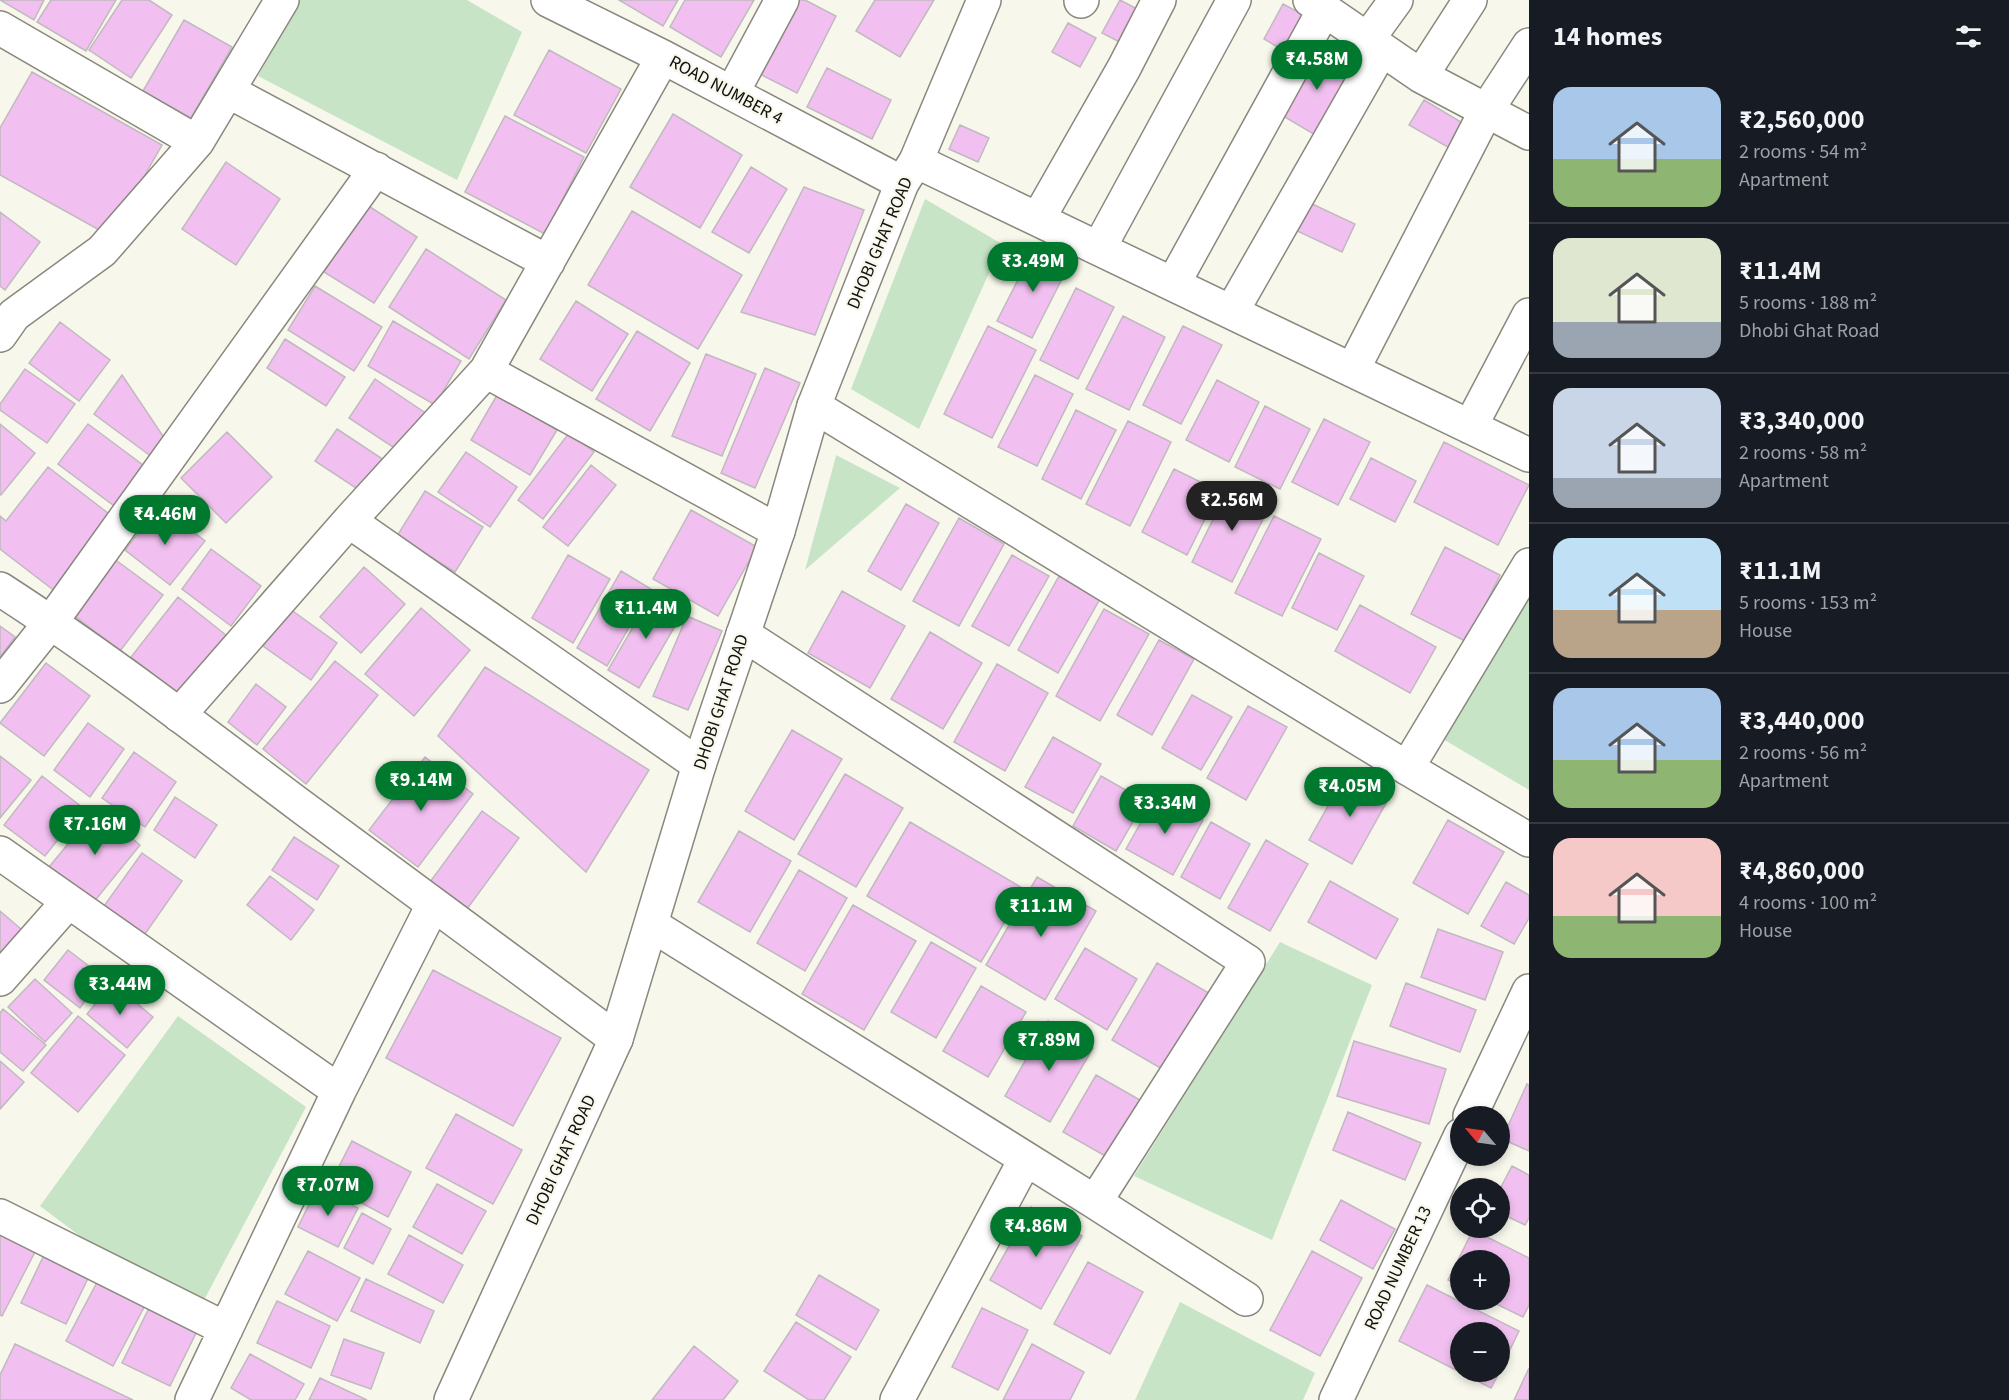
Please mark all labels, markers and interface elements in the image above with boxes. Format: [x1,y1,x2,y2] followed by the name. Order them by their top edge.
[1553,18,1662,55] text: 14 homes
[1952,20,1985,53] icon: filters
[1268,40,1366,91] pin: ₹4.58M
[1285,45,1349,73] text: ₹4.58M
[665,49,787,131] street label: ROAD NUMBER 4
[1739,101,1864,138] text: ₹2,560,000
[1601,111,1673,183] icon: home
[1739,138,1867,166] text: 2 rooms · 54 m²
[1739,166,1829,194] text: Apartment
[841,173,919,313] street label: DHOBI GHAT ROAD
[984,242,1082,293] pin: ₹3.49M
[1001,247,1065,275] text: ₹3.49M
[1739,252,1822,289] text: ₹11.4M
[1601,262,1673,334] icon: home
[1739,289,1877,317] text: 5 rooms · 188 m²
[1739,317,1880,345] text: Dhobi Ghat Road
[1739,402,1864,439] text: ₹3,340,000
[1601,412,1673,484] icon: home
[1739,439,1867,467] text: 2 rooms · 58 m²
[1739,467,1829,495] text: Apartment
[1183,481,1281,532] pin: ₹2.56M
[1200,486,1264,514] text: ₹2.56M
[116,495,214,546] pin: ₹4.46M
[133,500,197,528] text: ₹4.46M
[1739,552,1822,589] text: ₹11.1M
[1601,562,1673,634] icon: home
[597,589,695,640] pin: ₹11.4M
[1739,589,1877,617] text: 5 rooms · 153 m²
[614,594,678,622] text: ₹11.4M
[1739,617,1792,645] text: House
[687,631,755,773] street label: DHOBI GHAT ROAD
[1739,702,1864,739] text: ₹3,440,000
[1601,712,1673,784] icon: home
[1739,739,1867,767] text: 2 rooms · 56 m²
[372,761,470,812] pin: ₹9.14M
[389,766,453,794] text: ₹9.14M
[1301,767,1399,818] pin: ₹4.05M
[1739,767,1829,795] text: Apartment
[1318,772,1382,800] text: ₹4.05M
[1116,784,1214,835] pin: ₹3.34M
[1133,789,1197,817] text: ₹3.34M
[46,805,144,856] pin: ₹7.16M
[63,810,127,838] text: ₹7.16M
[1739,852,1864,889] text: ₹4,860,000
[1601,862,1673,934] icon: home
[992,887,1090,938] pin: ₹11.1M
[1739,889,1877,917] text: 4 rooms · 100 m²
[1009,892,1073,920] text: ₹11.1M
[1739,917,1792,945] text: House
[71,965,169,1016] pin: ₹3.44M
[88,970,152,998] text: ₹3.44M
[1000,1021,1098,1072] pin: ₹7.89M
[1017,1026,1081,1054] text: ₹7.89M
[520,1091,602,1229] street label: DHOBI GHAT ROAD
[1450,1106,1510,1166] north arrow
[1450,1106,1510,1382] map controls
[279,1166,377,1217] pin: ₹7.07M
[296,1171,360,1199] text: ₹7.07M
[1450,1178,1510,1238] button: locate
[1358,1202,1438,1334] street label: ROAD NUMBER 13
[987,1207,1085,1258] pin: ₹4.86M
[1004,1212,1068,1240] text: ₹4.86M
[1450,1250,1510,1310] button: +
[1450,1322,1510,1382] button: −

